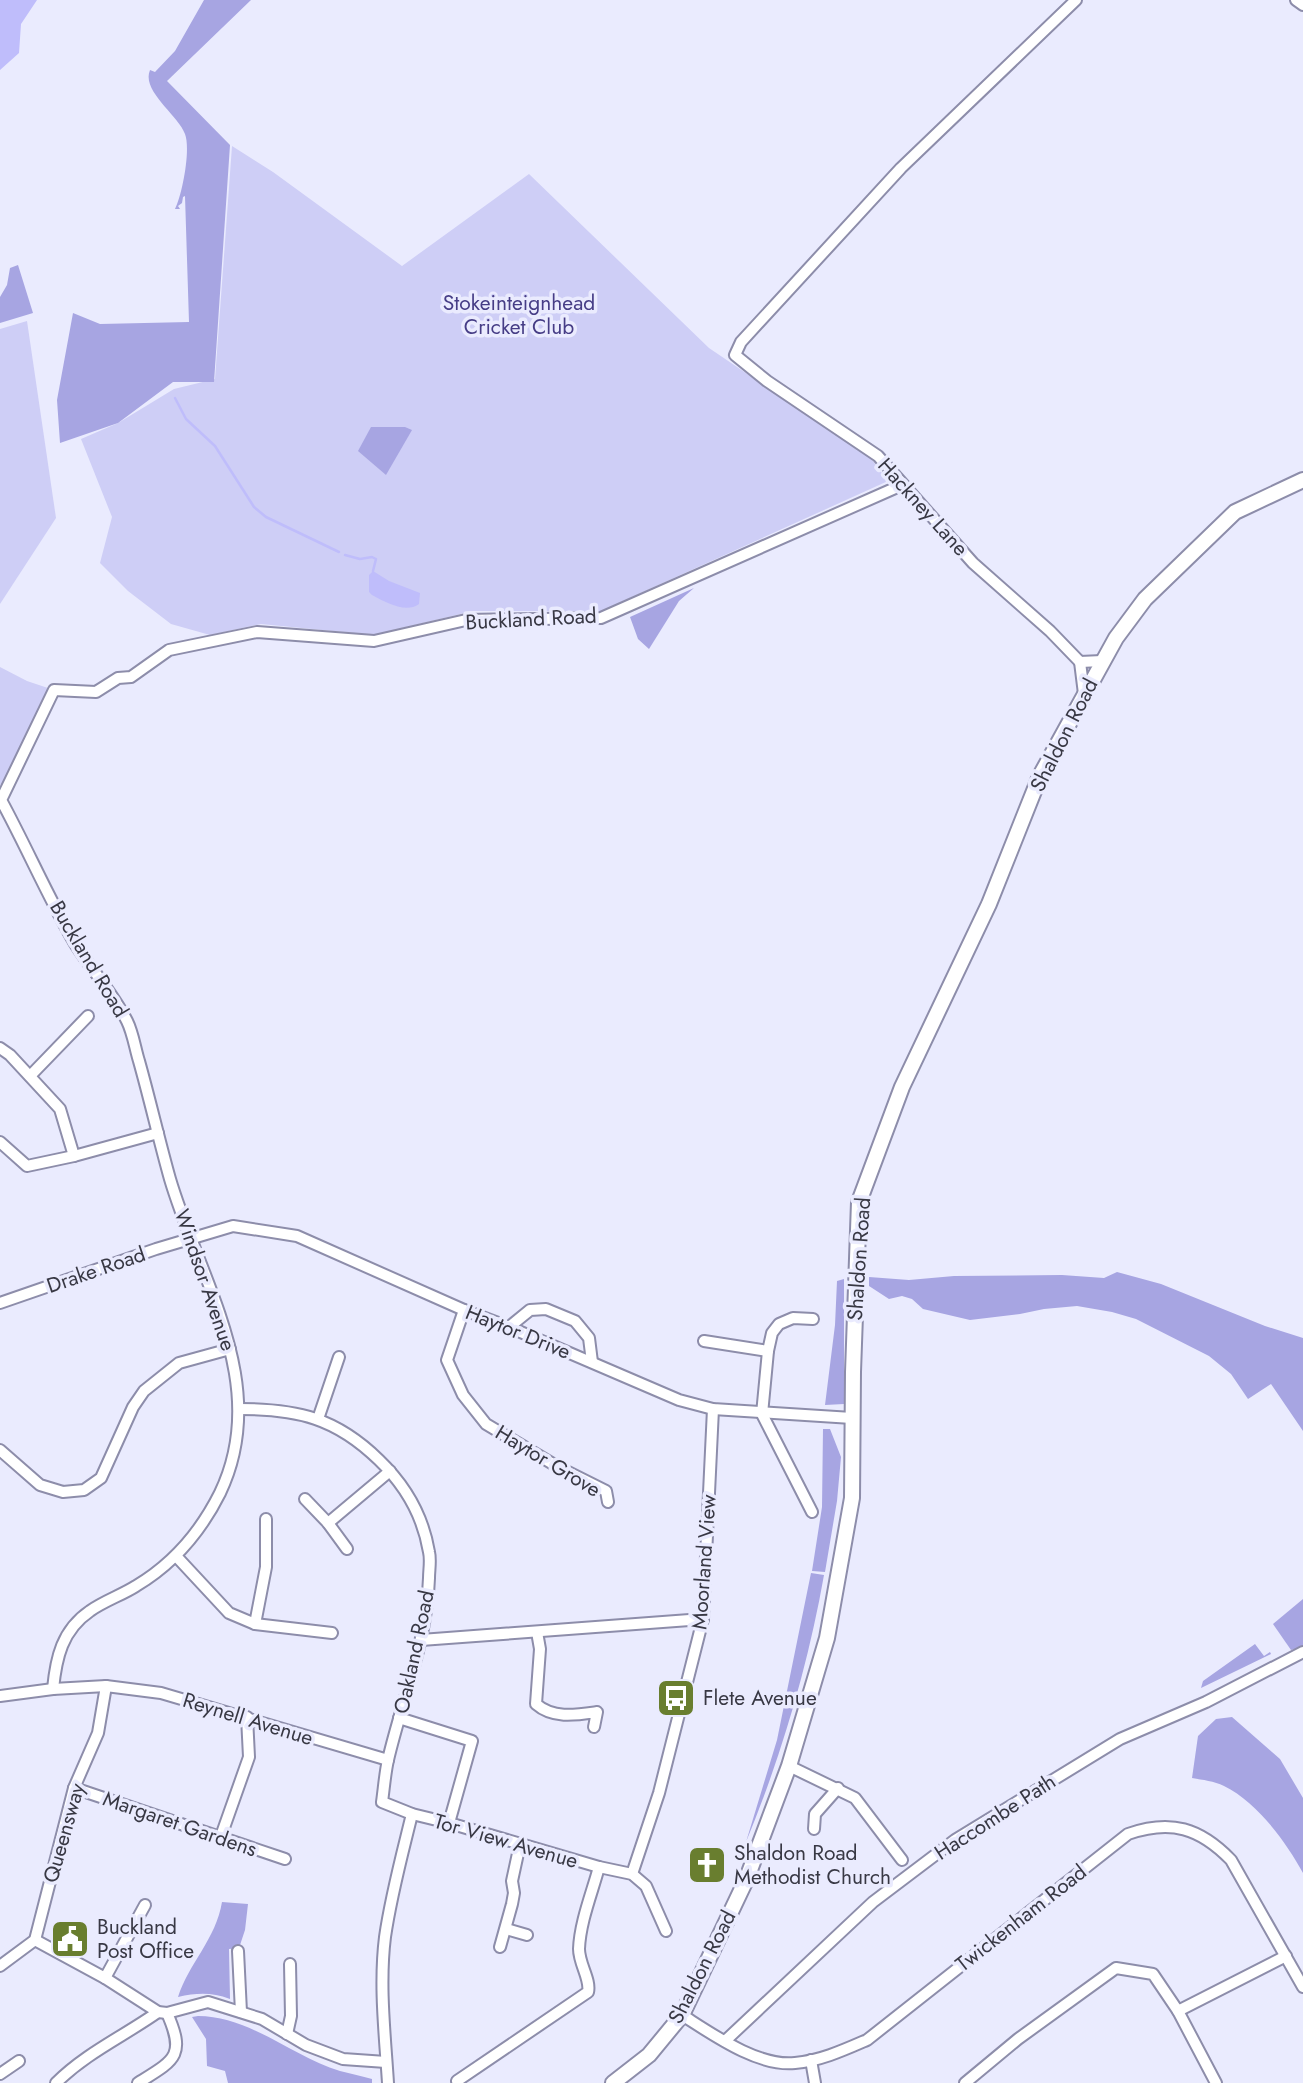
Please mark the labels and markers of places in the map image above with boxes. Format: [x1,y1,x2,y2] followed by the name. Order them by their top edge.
[655,1677,697,1719] bus stop icon: Flete Avenue
[703,1683,817,1713] place label: Flete Avenue
[734,1838,891,1892] place label: Shaldon Road Methodist Church
[686,1844,728,1886] church icon: Shaldon Road Methodist Church
[97,1912,194,1966] place label: Buckland Post Office
[49,1918,91,1960] public building icon: Buckland Post Office

